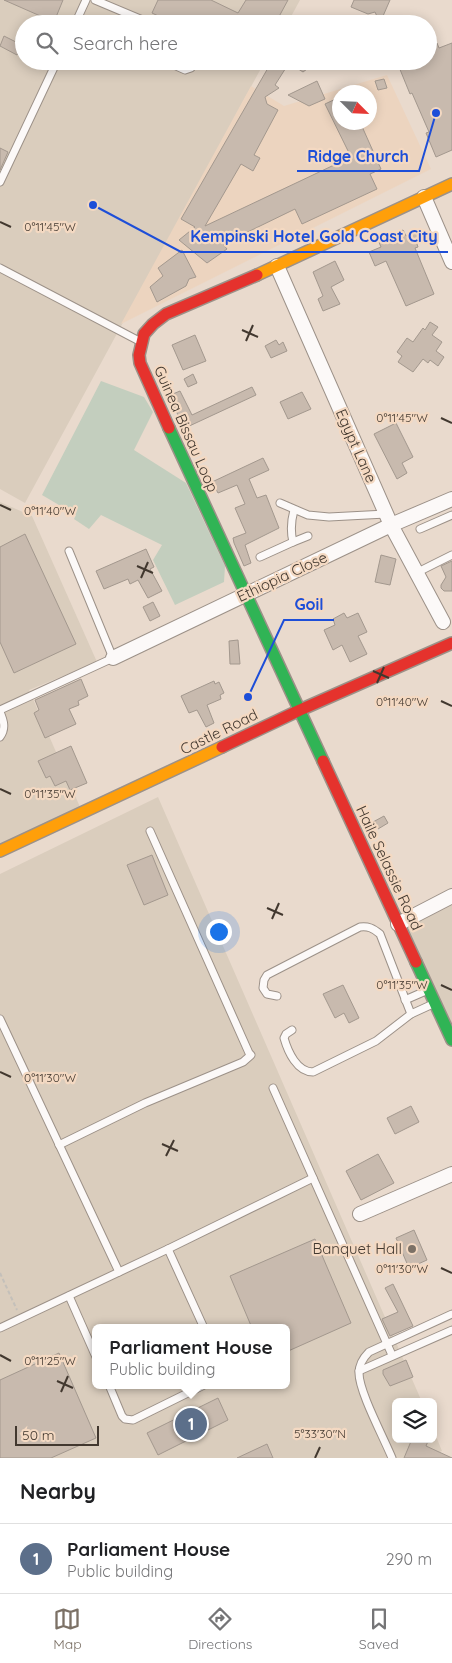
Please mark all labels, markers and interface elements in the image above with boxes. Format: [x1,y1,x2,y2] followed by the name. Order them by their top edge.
[15,15,437,70] search box
[33,29,61,57] icon: search
[73,31,178,55] text: Search here
[332,85,377,130] north arrow
[297,140,419,171] callout: Ridge Church
[307,146,409,166] text: Ridge Church
[24,219,76,234] text: 0°11'45"W
[181,221,448,252] callout: Kempinski Hotel Gold Coast City
[190,226,438,246] text: Kempinski Hotel Gold Coast City
[150,363,223,495] street label: Guinea Bissau Loop
[332,406,381,486] street label: Egypt Lane
[376,410,428,425] text: 0°11'45"W
[24,503,76,518] text: 0°11'40"W
[234,547,330,606] street label: Ethiopia Close
[284,589,334,620] callout: Goil
[294,594,324,614] text: Goil
[376,694,428,709] text: 0°11'40"W
[177,705,261,759] street label: Castle Road
[24,786,76,801] text: 0°11'35"W
[352,802,427,933] street label: Haile Selassie Road
[206,919,232,945] your location
[376,977,428,992] text: 0°11'35"W
[24,1070,76,1085] text: 0°11'30"W
[312,1239,402,1258] place label: Banquet Hall
[406,1243,418,1255] marker: Banquet Hall
[376,1261,428,1276] text: 0°11'30"W
[92,1324,290,1389] popup
[109,1335,273,1359] text: Parliament House
[24,1353,76,1368] text: 0°11'25"W
[109,1359,215,1379] text: Public building
[392,1398,437,1443] map controls
[392,1398,437,1443] button: layers
[175,1405,207,1443] pin: 1
[15,1423,99,1446] scale bar
[22,1426,55,1444] text: 50 m
[294,1426,346,1441] text: 5°33'30"N
[20,1478,96,1504] text: Nearby
[67,1537,230,1561] text: Parliament House
[33,1549,39,1569] text: 1
[386,1549,432,1569] text: 290 m
[67,1561,173,1581] text: Public building
[53,1605,82,1653] tab: Map
[188,1605,252,1653] tab: Directions
[359,1605,399,1653] tab: Saved

